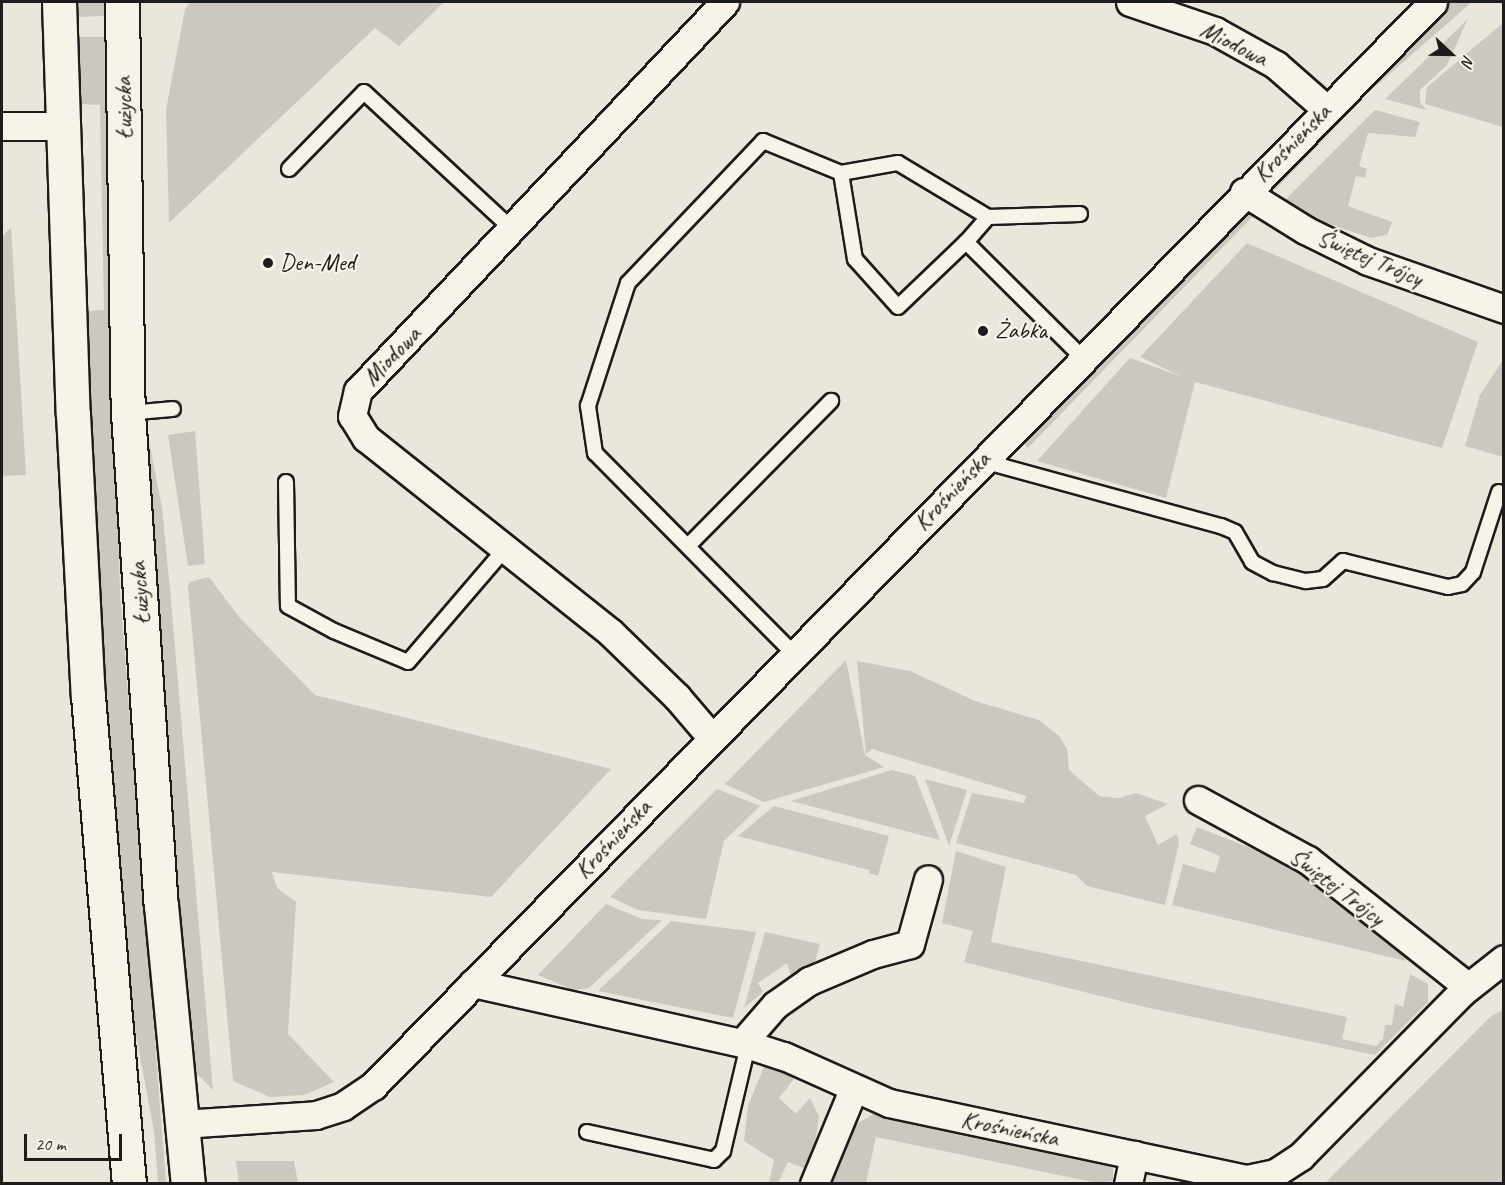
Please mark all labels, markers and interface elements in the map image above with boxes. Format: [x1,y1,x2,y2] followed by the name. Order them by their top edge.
[1196,15,1272,73] street label: Miodowa
[1421,24,1481,84] north arrow
[1457,52,1479,69] text: N
[109,76,139,140] street label: Łużycka
[1247,98,1337,188] street label: Krośnieńska
[1313,223,1427,293] street label: Świętej Trójcy
[280,249,355,277] place label: Den-Med
[261,256,275,270] marker: Den-Med
[995,317,1047,345] place label: Żabka
[357,320,427,392] street label: Miodowa
[976,324,990,338] marker: Żabka
[907,446,997,536] street label: Krośnieńska
[123,561,157,625] street label: Łużycka
[568,794,658,884] street label: Krośnieńska
[1284,842,1390,932] street label: Świętej Trójcy
[959,1105,1061,1153] street label: Krośnieńska
[27,1122,124,1160] scale bar
[35,1133,66,1155] text: 20 m

